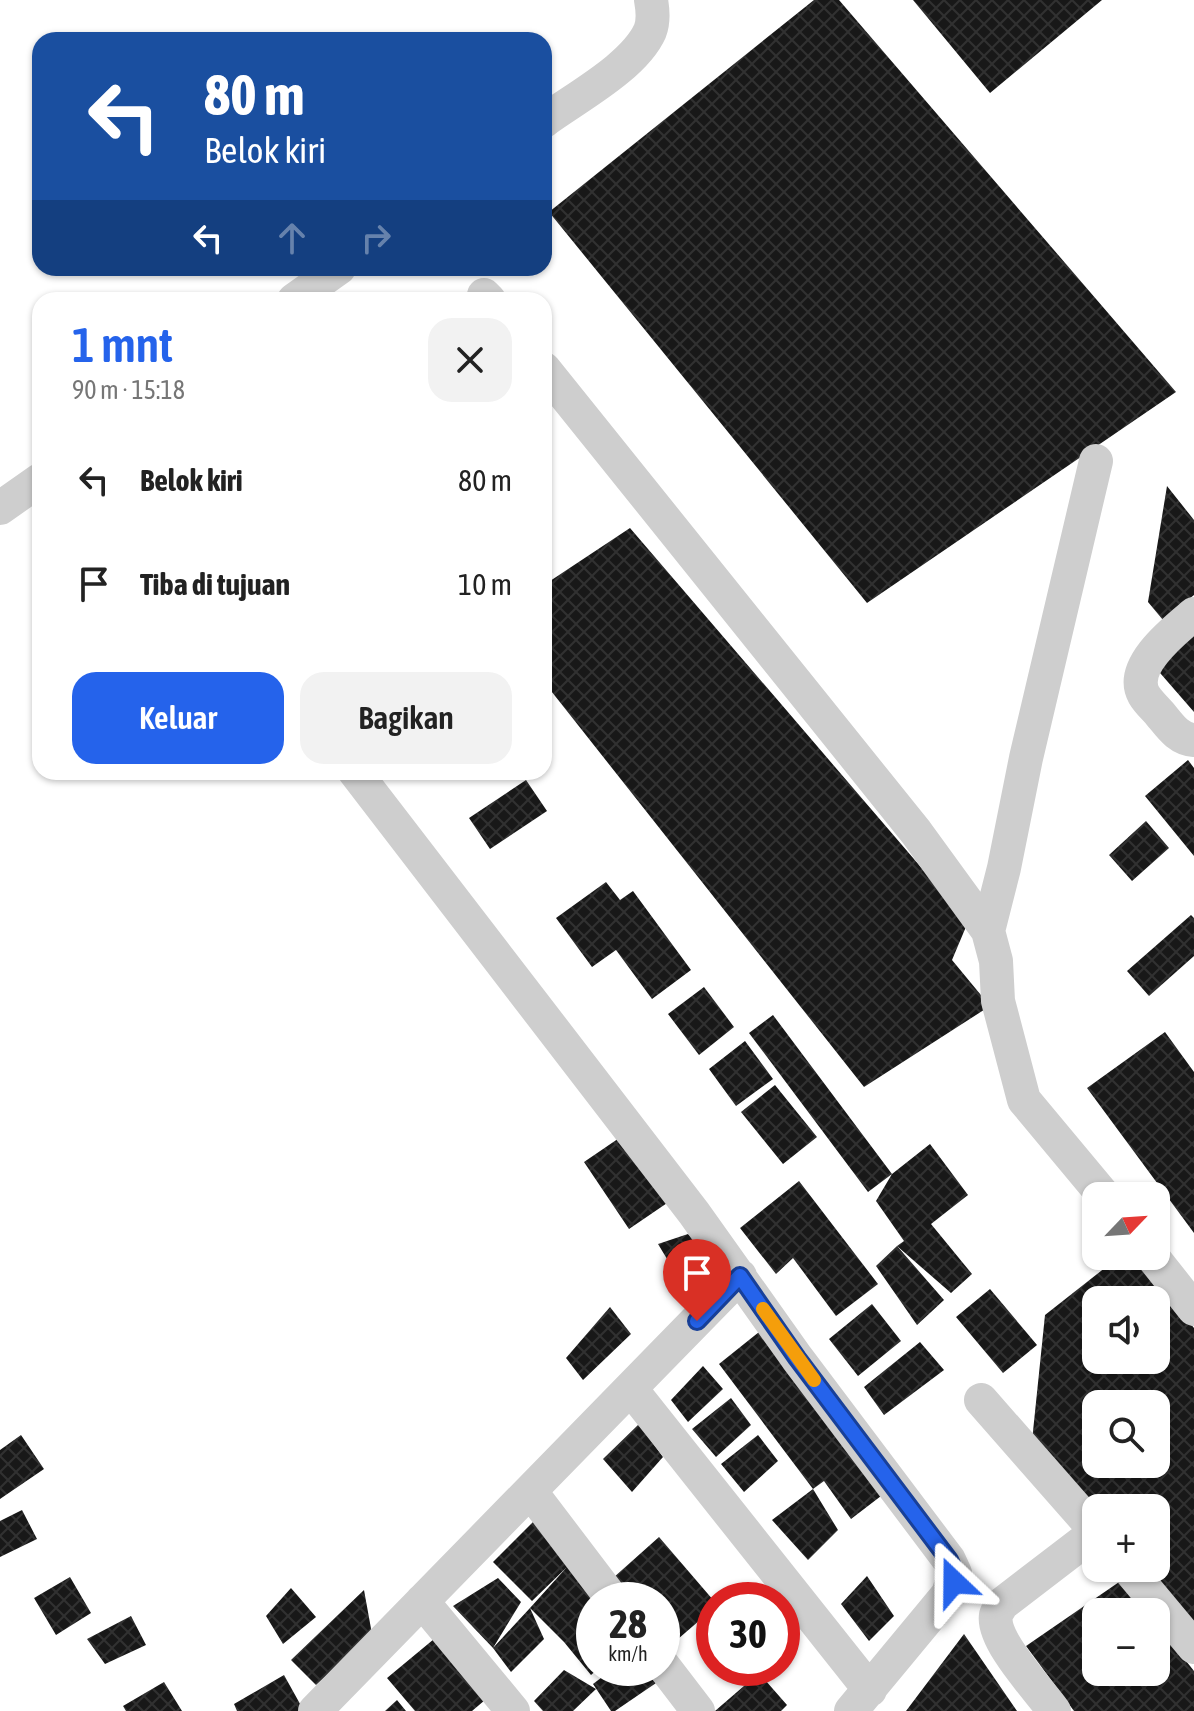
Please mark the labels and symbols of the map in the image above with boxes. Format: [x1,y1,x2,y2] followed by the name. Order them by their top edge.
[1082,1182,1170,1270] north arrow
[663,1239,731,1321] pin
[912,1540,996,1624] position arrow
[696,1582,800,1686] speed limit sign: 30

